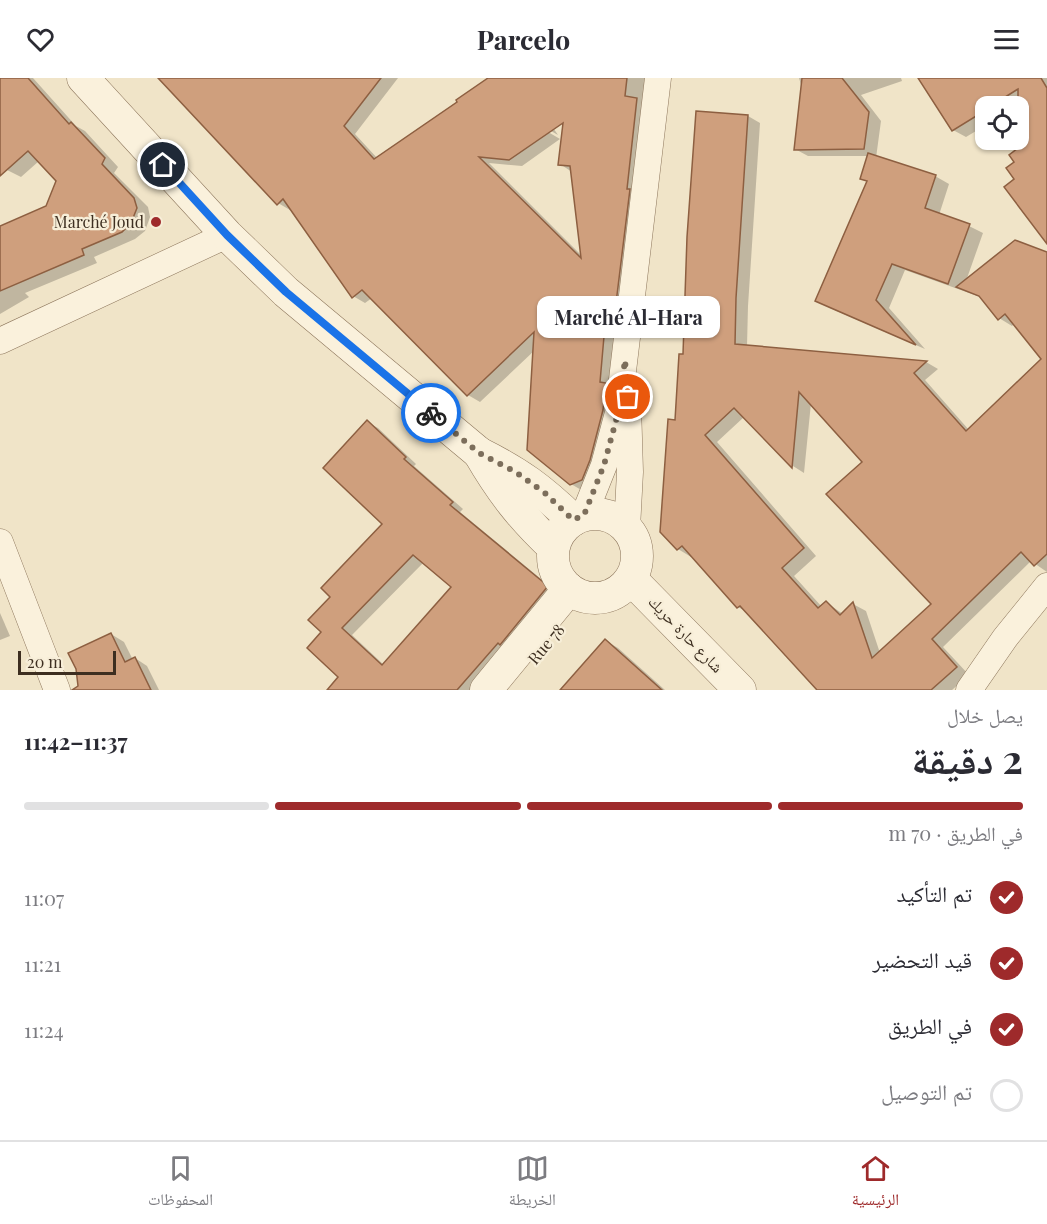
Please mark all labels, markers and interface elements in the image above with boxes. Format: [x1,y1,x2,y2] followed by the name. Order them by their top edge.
[477,21,570,57] text: Parcelo
[24,23,57,56] icon: heart
[990,23,1023,56] icon: menu
[975,96,1029,150] map controls
[975,96,1029,150] button: locate
[137,139,188,190] pin
[146,148,179,181] icon: home
[54,211,144,232] place label: Marché Joud
[149,215,163,229] marker: Marché Joud
[536,295,720,337] callout: Marché Al-Hara
[554,303,703,330] text: Marché Al-Hara
[602,371,653,422] pin
[611,380,644,413] icon: bag
[401,383,461,443] courier
[415,397,448,430] icon: bike
[644,591,728,677] street label: شارع حارة حريك
[523,619,569,668] street label: Rue 78
[18,648,116,676] scale bar
[27,651,62,672] text: 20 m
[947,701,1023,728] text: يصل خلال
[24,726,128,756] text: 11:37–11:42
[912,732,1023,784] text: 2 دقيقة
[888,819,1023,846] text: في الطريق · 70 m
[896,878,972,908] text: تم التأكيد
[990,881,1023,914] icon: check
[24,884,64,911] text: 11:07
[873,944,972,974] text: قيد التحضير
[990,947,1023,980] icon: check
[24,950,61,977] text: 11:21
[888,1010,972,1040] text: في الطريق
[990,1013,1023,1046] icon: check
[24,1016,64,1043] text: 11:24
[881,1076,972,1106] text: تم التوصيل
[148,1152,213,1215] tab: المحفوظات
[509,1152,556,1215] tab: الخريطة
[852,1152,899,1215] tab: الرئيسية

